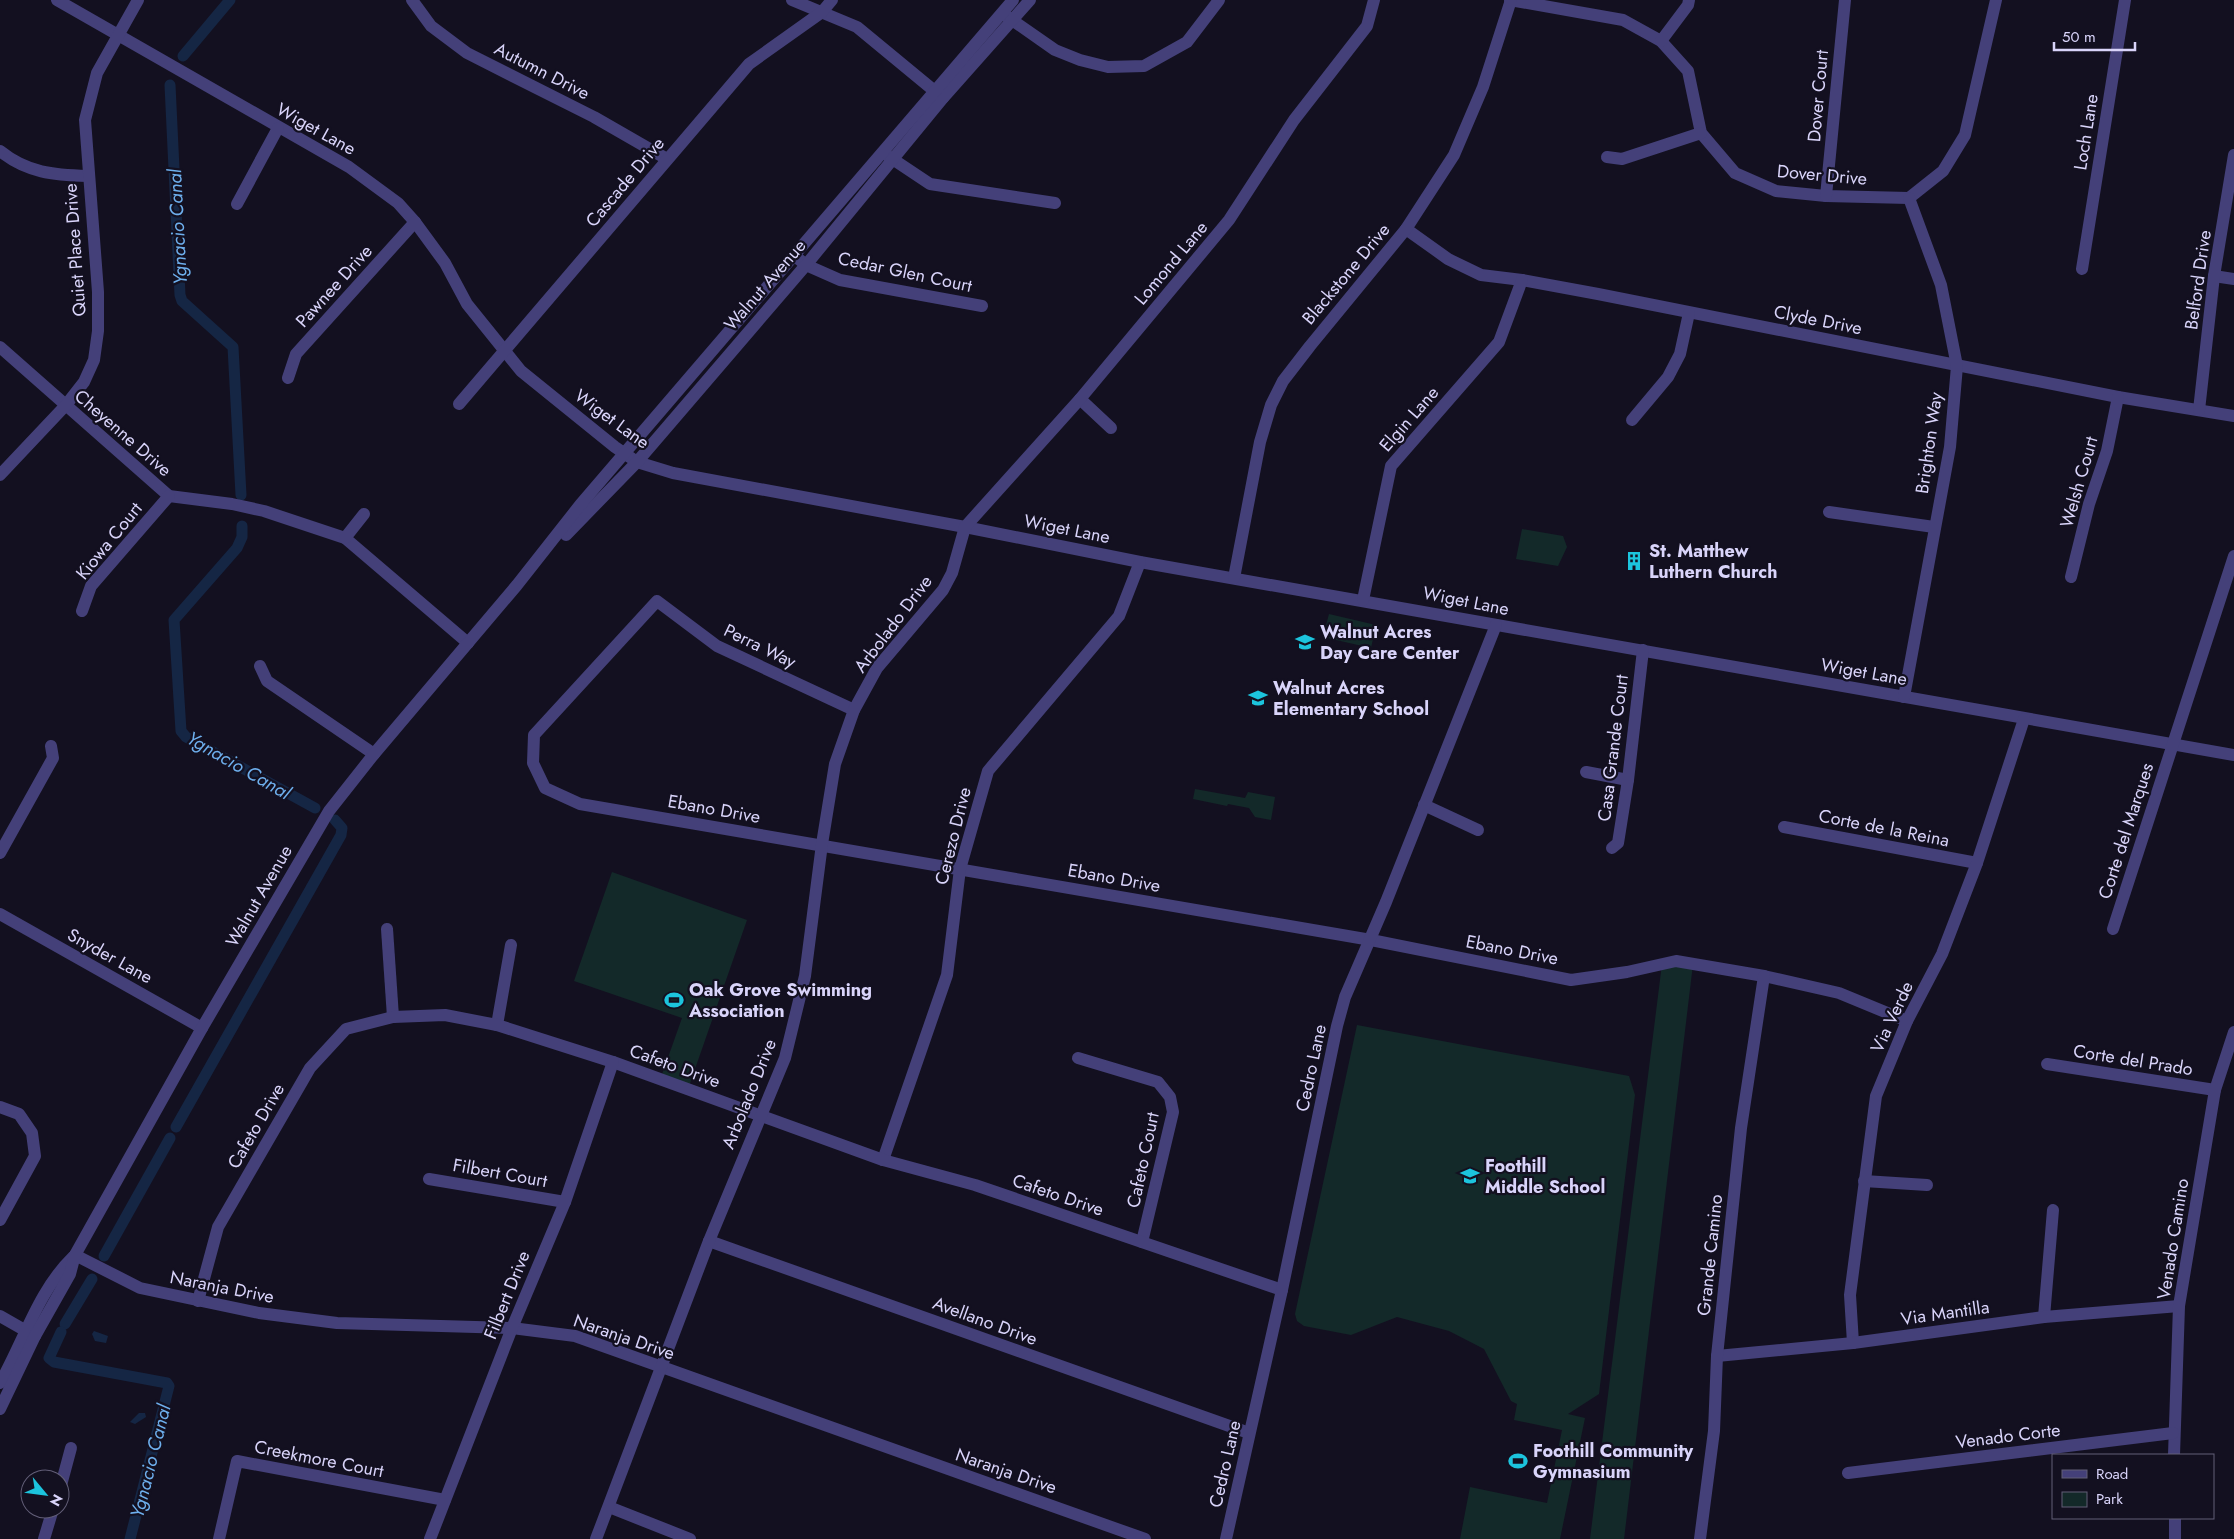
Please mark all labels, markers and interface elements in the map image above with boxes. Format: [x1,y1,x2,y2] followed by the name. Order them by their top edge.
[2054,20,2135,52] scale bar
[2062,26,2096,48] text: 50 m
[490,36,594,106] street label: Autumn Drive
[1801,48,1835,143] street label: Dover Court
[2067,92,2105,172] street label: Loch Lane
[272,96,360,162] street label: Wiget Lane
[580,131,670,233] street label: Cascade Drive
[1776,158,1868,192] street label: Dover Drive
[161,168,194,286] water label: Ygnacio Canal
[57,183,93,317] street label: Quiet Place Drive
[1128,215,1214,311] street label: Lomond Lane
[1296,218,1396,330] street label: Blackstone Drive
[2178,229,2218,331] street label: Belford Drive
[718,234,812,336] street label: Walnut Avenue
[290,239,378,333] street label: Pawnee Drive
[836,245,975,299] street label: Cedar Glen Court
[1772,299,1864,341] street label: Clyde Drive
[1373,381,1445,457] street label: Elgin Lane
[69,383,177,483] street label: Cheyenne Drive
[569,383,655,455] street label: Wiget Lane
[1909,391,1949,495] street label: Brighton Way
[2054,433,2105,531] street label: Welsh Court
[70,496,149,585] street label: Kiowa Court
[1022,508,1112,550] street label: Wiget Lane
[1649,538,1777,585] place label: St. Matthew Luthern Church
[1623,550,1645,572] building icon: St. Matthew Luthern Church
[848,570,938,678] street label: Arbolado Drive
[1421,580,1511,622] street label: Wiget Lane
[719,617,801,675] street label: Perra Way
[1320,619,1460,666] place label: Walnut Acres Day Care Center
[1294,631,1316,653] school or university icon: Walnut Acres Day Care Center
[1819,652,1909,692] street label: Wiget Lane
[1591,673,1635,823] street label: Casa Grande Court
[1273,675,1429,722] place label: Walnut Acres Elementary School
[1247,687,1269,709] school or university icon: Walnut Acres Elementary School
[182,725,296,807] water label: Ygnacio Canal
[2092,760,2160,902] street label: Corte del Marques
[928,784,978,888] street label: Cerezo Drive
[666,788,762,830] street label: Ebano Drive
[1816,803,1952,853] street label: Corte de la Reina
[219,840,299,952] street label: Walnut Avenue
[1066,857,1162,899] street label: Ebano Drive
[63,922,157,990] street label: Snyder Lane
[1464,928,1560,972] street label: Ebano Drive
[688,977,872,1024] place label: Oak Grove Swimming Association
[1864,977,1920,1057] street label: Via Verde
[663,989,685,1011] sports icon: Oak Grove Swimming Association
[1289,1022,1333,1114] street label: Cedro Lane
[715,1035,783,1153] street label: Arbolado Drive
[626,1038,724,1094] street label: Cafeto Drive
[2071,1038,2195,1082] street label: Corte del Prado
[221,1078,291,1174] street label: Cafeto Drive
[1120,1109,1166,1210] street label: Cafeto Court
[451,1152,550,1194] street label: Filbert Court
[1485,1153,1605,1200] place label: Foothill Middle School
[1459,1165,1481,1187] school or university icon: Foothill Middle School
[1009,1167,1107,1223] street label: Cafeto Drive
[2151,1176,2195,1301] street label: Venado Camino
[1691,1193,1729,1317] street label: Grande Camino
[477,1247,537,1343] street label: Filbert Drive
[168,1264,276,1310] street label: Naranja Drive
[929,1290,1041,1352] street label: Avellano Drive
[1899,1294,1991,1332] street label: Via Mantilla
[570,1308,678,1366] street label: Naranja Drive
[123,1401,178,1521] water label: Ygnacio Canal
[1954,1417,2062,1455] street label: Venado Corte
[1202,1418,1248,1510] street label: Cedro Lane
[252,1434,387,1484] street label: Creekmore Court
[1533,1438,1694,1485] place label: Foothill Community Gymnasium
[952,1442,1060,1500] street label: Naranja Drive
[1507,1450,1529,1472] sports icon: Foothill Community Gymnasium
[2052,1454,2214,1519] legend
[2096,1463,2128,1485] text: Road
[20,1469,70,1519] north arrow
[2096,1488,2123,1510] text: Park
[45,1491,68,1510] text: N

